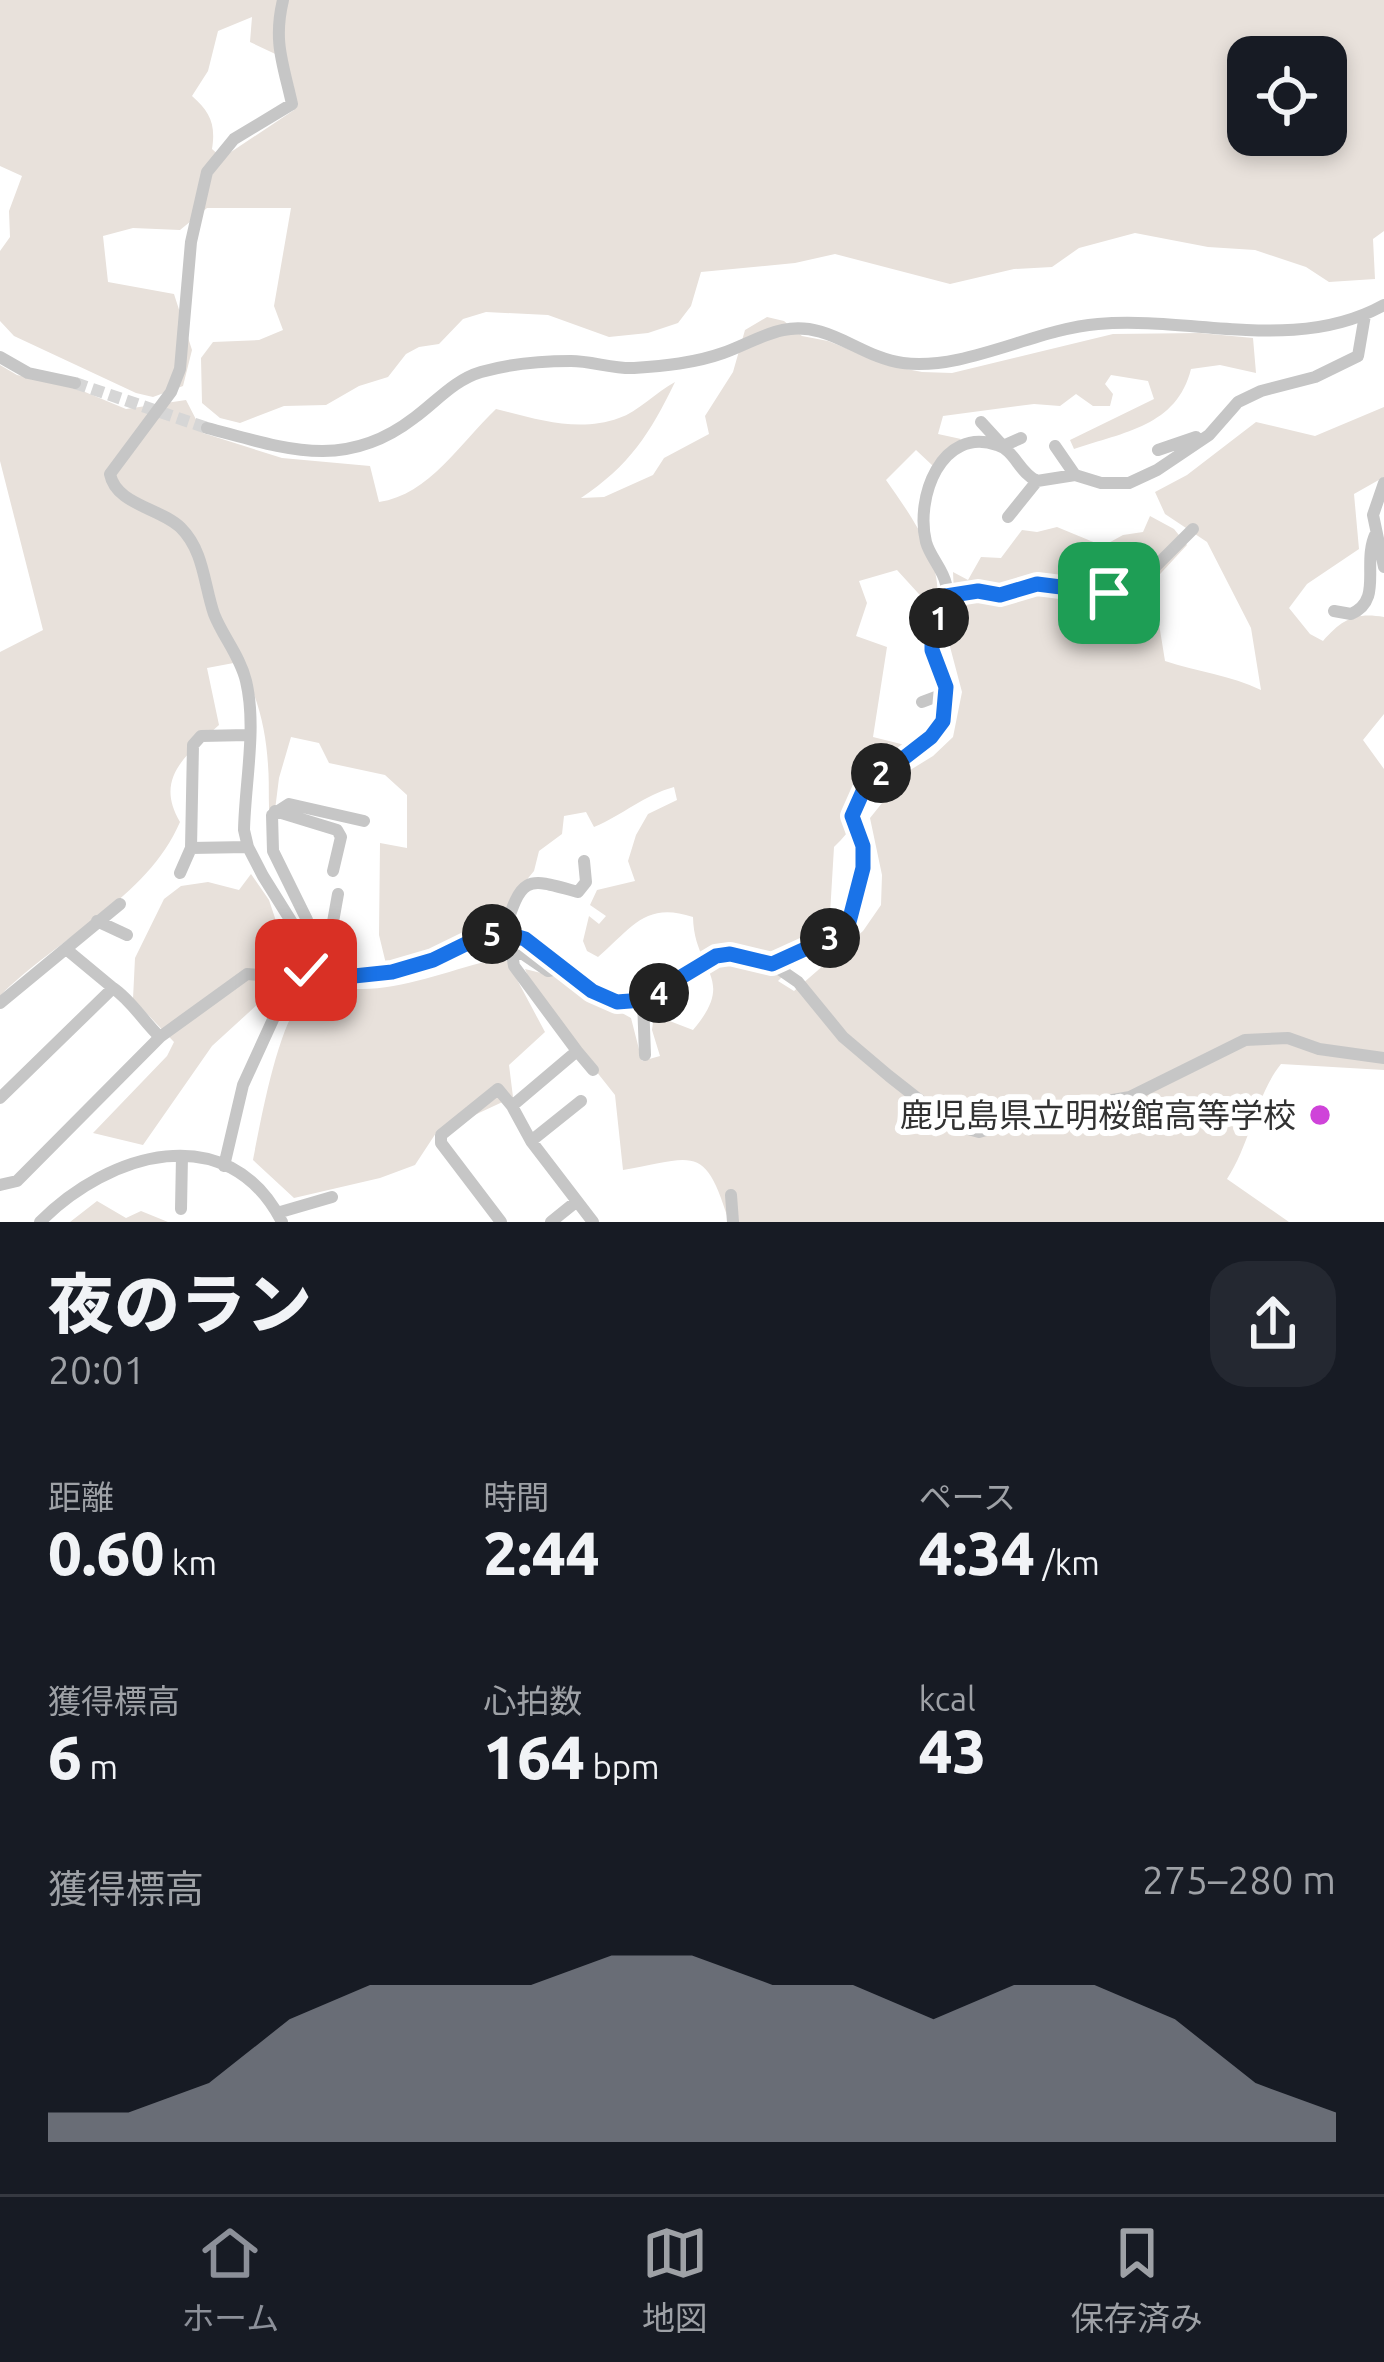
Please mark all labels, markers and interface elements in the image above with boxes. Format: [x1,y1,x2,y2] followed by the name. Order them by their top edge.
[1227,36,1347,156] map controls
[1227,36,1347,156] button: locate
[1058,542,1160,644] pin
[1076,560,1142,626] icon: arrive
[909,588,969,648] pin: 1
[930,599,948,636] text: 1
[851,743,911,803] pin: 2
[872,754,890,791] text: 2
[462,904,522,964] pin: 5
[800,908,860,968] pin: 3
[483,915,501,952] text: 5
[255,919,357,1021] pin
[821,919,839,956] text: 3
[273,937,339,1003] icon: check
[629,963,689,1023] pin: 4
[650,974,668,1011] text: 4
[900,1096,1296,1133] place label: 鹿児島県立明桜館高等学校
[1307,1102,1333,1128] marker: 鹿児島県立明桜館高等学校
[1210,1261,1336,1387] button: share
[48,1266,312,1340] text: 夜のラン
[48,1348,146,1391] text: 20:01
[48,1478,114,1515] text: 距離
[483,1478,549,1515] text: 時間
[919,1478,1016,1515] text: ペース
[48,1519,164,1586] text: 0.60
[483,1519,600,1586] text: 2:44
[919,1519,1035,1586] text: 4:34
[164,1544,217,1581] text: km
[1035,1544,1100,1581] text: /km
[919,1680,976,1717] text: kcal
[48,1682,180,1719] text: 獲得標高
[483,1682,582,1719] text: 心拍数
[919,1717,986,1784] text: 43
[48,1723,82,1790] text: 6
[483,1723,585,1790] text: 164
[82,1748,118,1785] text: m
[585,1748,660,1785] text: bpm
[1142,1858,1336,1901] text: 275–280 m
[48,1867,204,1910] text: 獲得標高
[181,2220,279,2340] tab: ホーム
[642,2220,708,2340] tab: 地図
[1071,2220,1203,2340] tab: 保存済み

